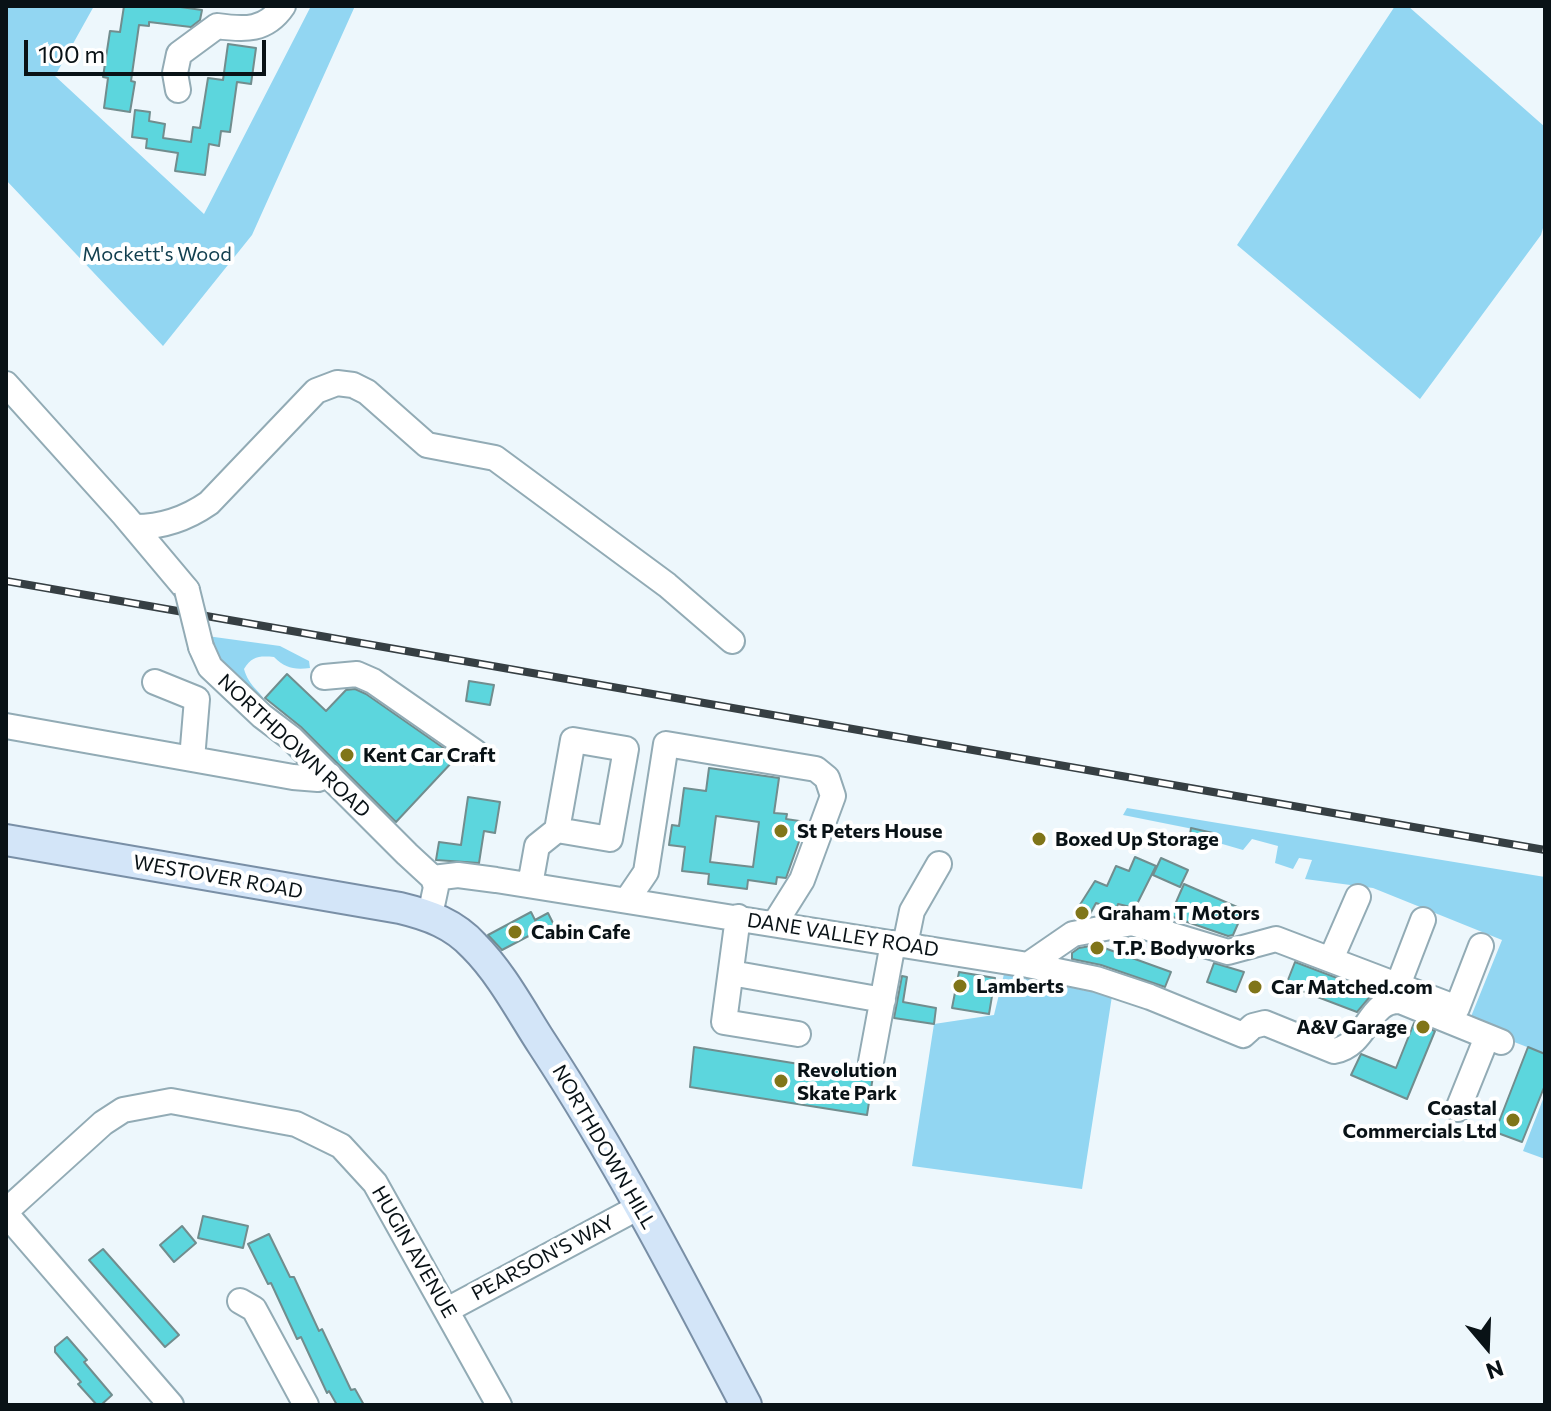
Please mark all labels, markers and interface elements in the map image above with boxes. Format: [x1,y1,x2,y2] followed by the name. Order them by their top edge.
[28,24,270,74] scale bar
[38,39,105,68] text: 100 m
[82,242,232,266] park label: Mockett's Wood
[213,669,375,823] street label: NORTHDOWN ROAD
[363,743,496,767] place label: Kent Car Craft
[338,746,356,764] marker: Kent Car Craft
[797,819,942,843] place label: St Peters House
[772,822,790,840] marker: St Peters House
[1055,827,1219,851] place label: Boxed Up Storage
[1030,830,1048,848] marker: Boxed Up Storage
[131,850,305,904] street label: WESTOVER ROAD
[1098,901,1260,925] place label: Graham T Motors
[1073,904,1091,922] marker: Graham T Motors
[745,908,941,962] street label: DANE VALLEY ROAD
[531,920,631,944] place label: Cabin Cafe
[506,923,524,941] marker: Cabin Cafe
[1113,936,1255,960] place label: T.P. Bodyworks
[1088,939,1106,957] marker: T.P. Bodyworks
[976,974,1064,998] place label: Lamberts
[1271,975,1433,999] place label: Car Matched.com
[951,977,969,995] marker: Lamberts
[1246,978,1264,996] marker: Car Matched.com
[1296,1015,1407,1039] place label: A&V Garage
[1414,1018,1432,1036] marker: A&V Garage
[797,1058,897,1105] place label: Revolution Skate Park
[547,1061,661,1233] street label: NORTHDOWN HILL
[772,1072,790,1090] marker: Revolution Skate Park
[1342,1096,1497,1143] place label: Coastal Commercials Ltd
[1504,1111,1522,1129] marker: Coastal Commercials Ltd
[367,1182,461,1322] street label: HUGIN AVENUE
[467,1210,619,1306] street label: PEARSON'S WAY
[1447,1307,1527,1387] north arrow
[1483,1355,1507,1386] text: N

